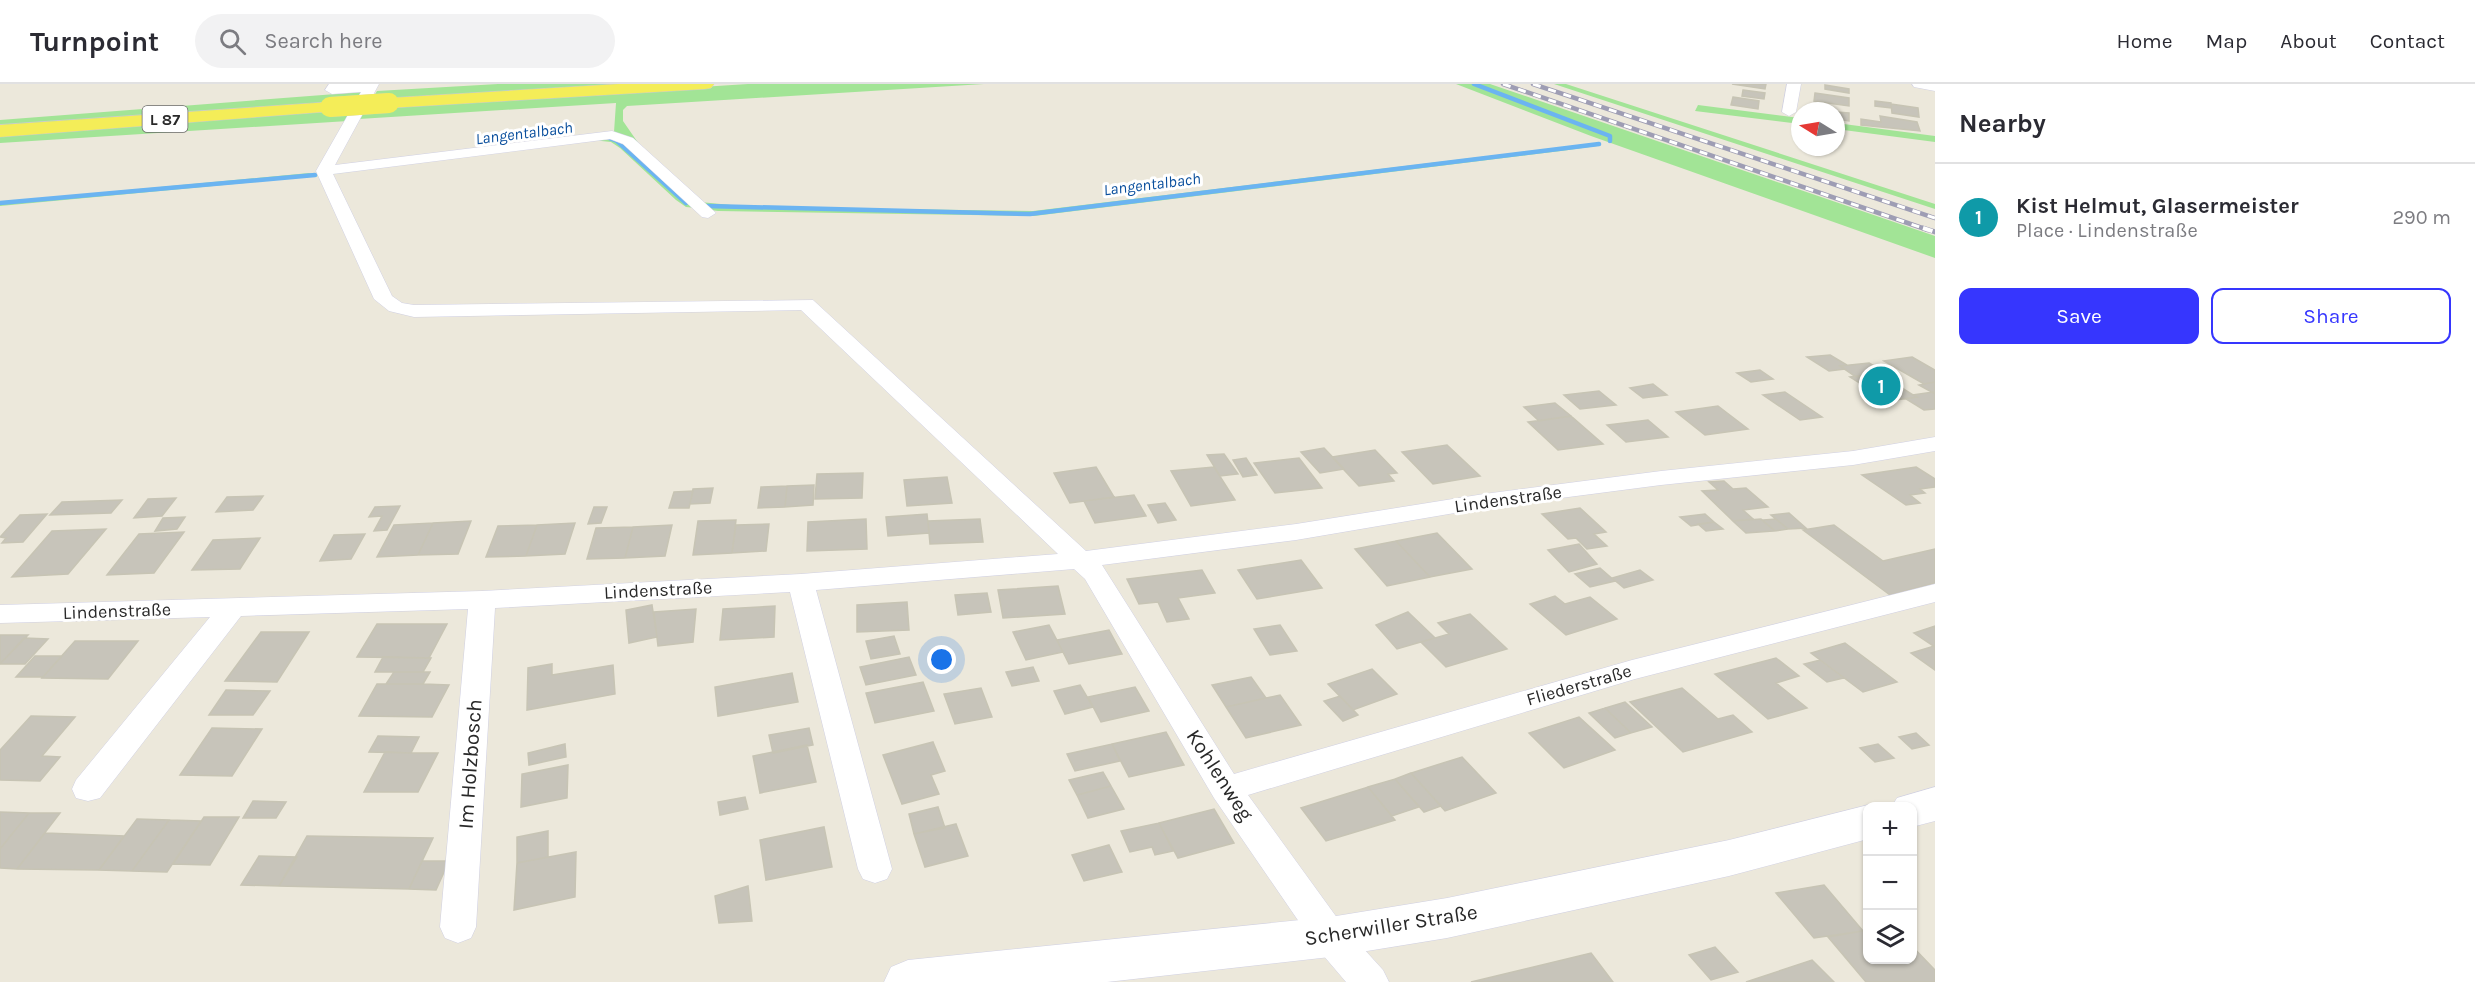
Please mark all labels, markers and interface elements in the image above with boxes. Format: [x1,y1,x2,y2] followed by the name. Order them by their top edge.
[195,14,615,68] search box
[30,25,159,58] text: Turnpoint
[216,25,249,58] icon: search
[264,28,383,54] text: Search here
[2117,29,2173,53] text: Home
[2206,29,2247,53] text: Map
[2280,29,2337,53] text: About
[2370,29,2445,53] text: Contact
[1791,102,1845,156] north arrow
[142,106,188,132] road number: L 87
[1959,108,2046,139] text: Nearby
[474,118,574,148] water label: Langentalbach
[1102,169,1202,199] water label: Langentalbach
[2016,193,2299,219] text: Kist Helmut, Glasermeister
[1975,206,1982,229] text: 1
[2392,206,2451,229] text: 290 m
[2016,219,2198,242] text: Place · Lindenstraße
[1959,288,2199,344] button: Save
[2211,288,2451,344] button: Share
[1862,364,1900,408] pin: 1
[1453,481,1563,517] street label: Lindenstraße
[603,576,713,604] street label: Lindenstraße
[62,598,172,624] street label: Lindenstraße
[927,645,956,674] your location
[1524,659,1634,711] street label: Fliederstraße
[453,698,487,830] street label: Im Holzbosch
[1182,725,1258,825] street label: Kohlenweg
[1863,802,1917,964] map controls
[1863,802,1917,856] button: +
[1863,856,1917,910] button: −
[1303,899,1479,951] street label: Scherwiller Straße
[1863,910,1917,964] button: layers

